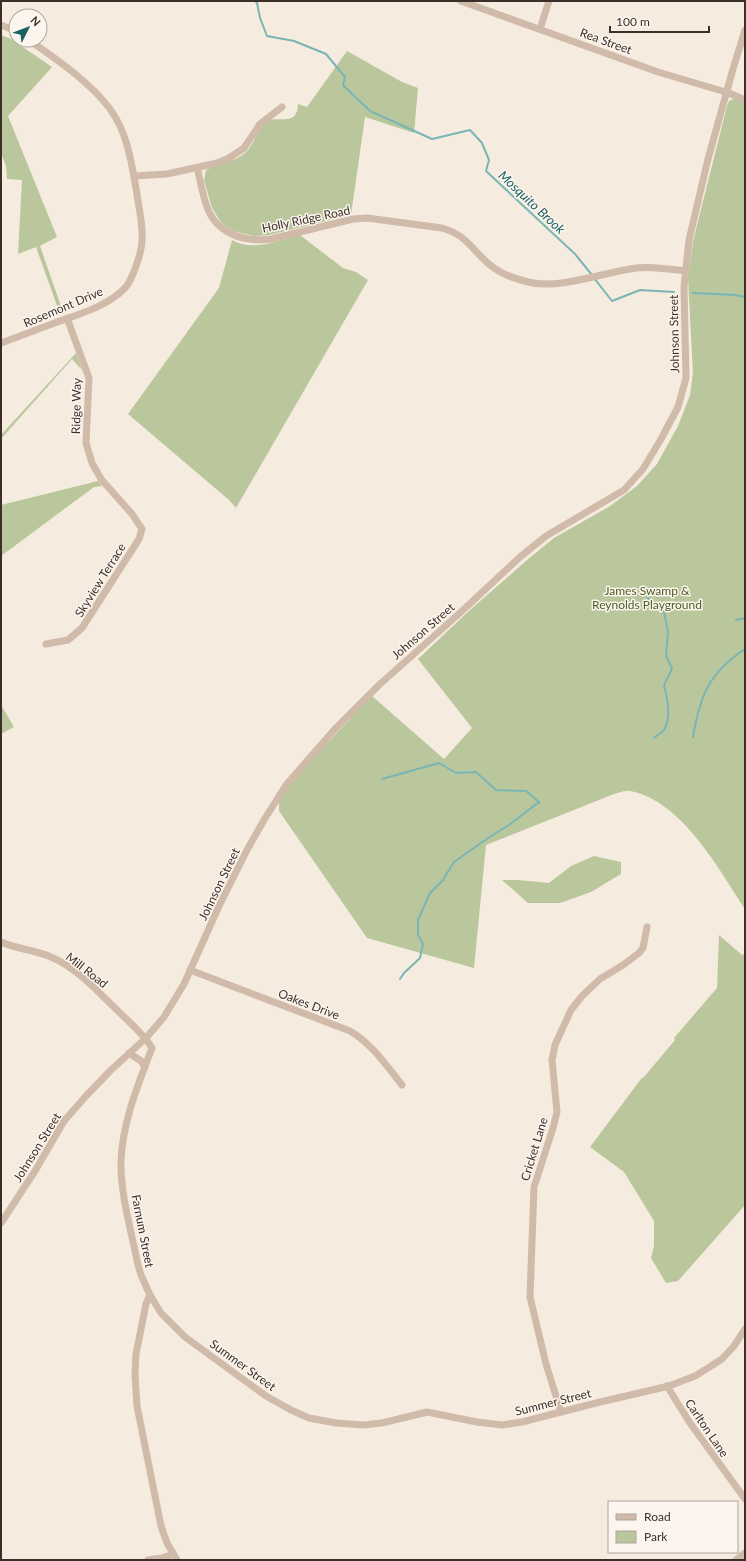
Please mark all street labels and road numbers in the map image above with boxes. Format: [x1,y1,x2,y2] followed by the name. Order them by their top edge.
[578,25,635,58] street label: Rea Street
[261,202,351,236] street label: Holly Ridge Road
[21,284,105,330] street label: Rosemont Drive
[666,294,682,373] street label: Johnson Street
[68,377,84,434] street label: Ridge Way
[71,540,129,620] street label: Skyview Terrace
[388,599,458,662] street label: Johnson Street
[195,845,243,923] street label: Johnson Street
[63,949,111,991] street label: Mill Road
[276,985,342,1023] street label: Oakes Drive
[10,1109,65,1184] street label: Johnson Street
[517,1115,551,1183] street label: Cricket Lane
[129,1193,158,1270] street label: Farnum Street
[207,1336,279,1394] street label: Summer Street
[513,1385,593,1419] street label: Summer Street
[682,1396,732,1460] street label: Carlton Lane

